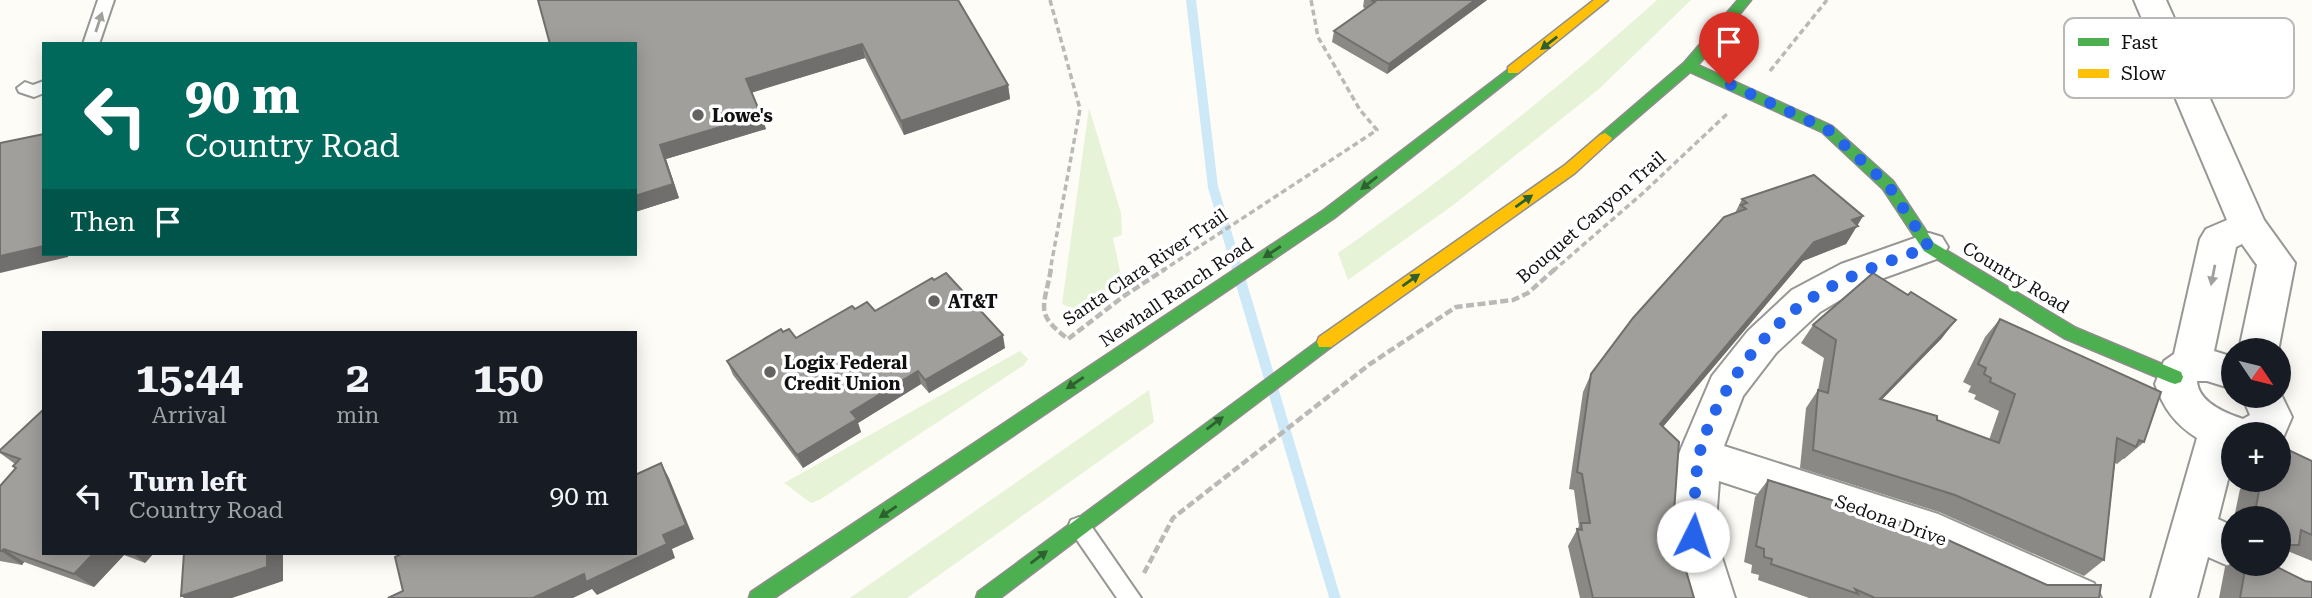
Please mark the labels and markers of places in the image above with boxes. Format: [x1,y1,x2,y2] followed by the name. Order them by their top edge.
[1699,12.0,1759,84] pin
[712,105,773,126] place label: Lowe's
[690,107,706,123] marker: Lowe's
[948,291,998,312] place label: AT&T
[926,293,942,309] marker: AT&T
[784,352,907,394] place label: Logix Federal Credit Union
[762,364,778,380] marker: Logix Federal Credit Union

